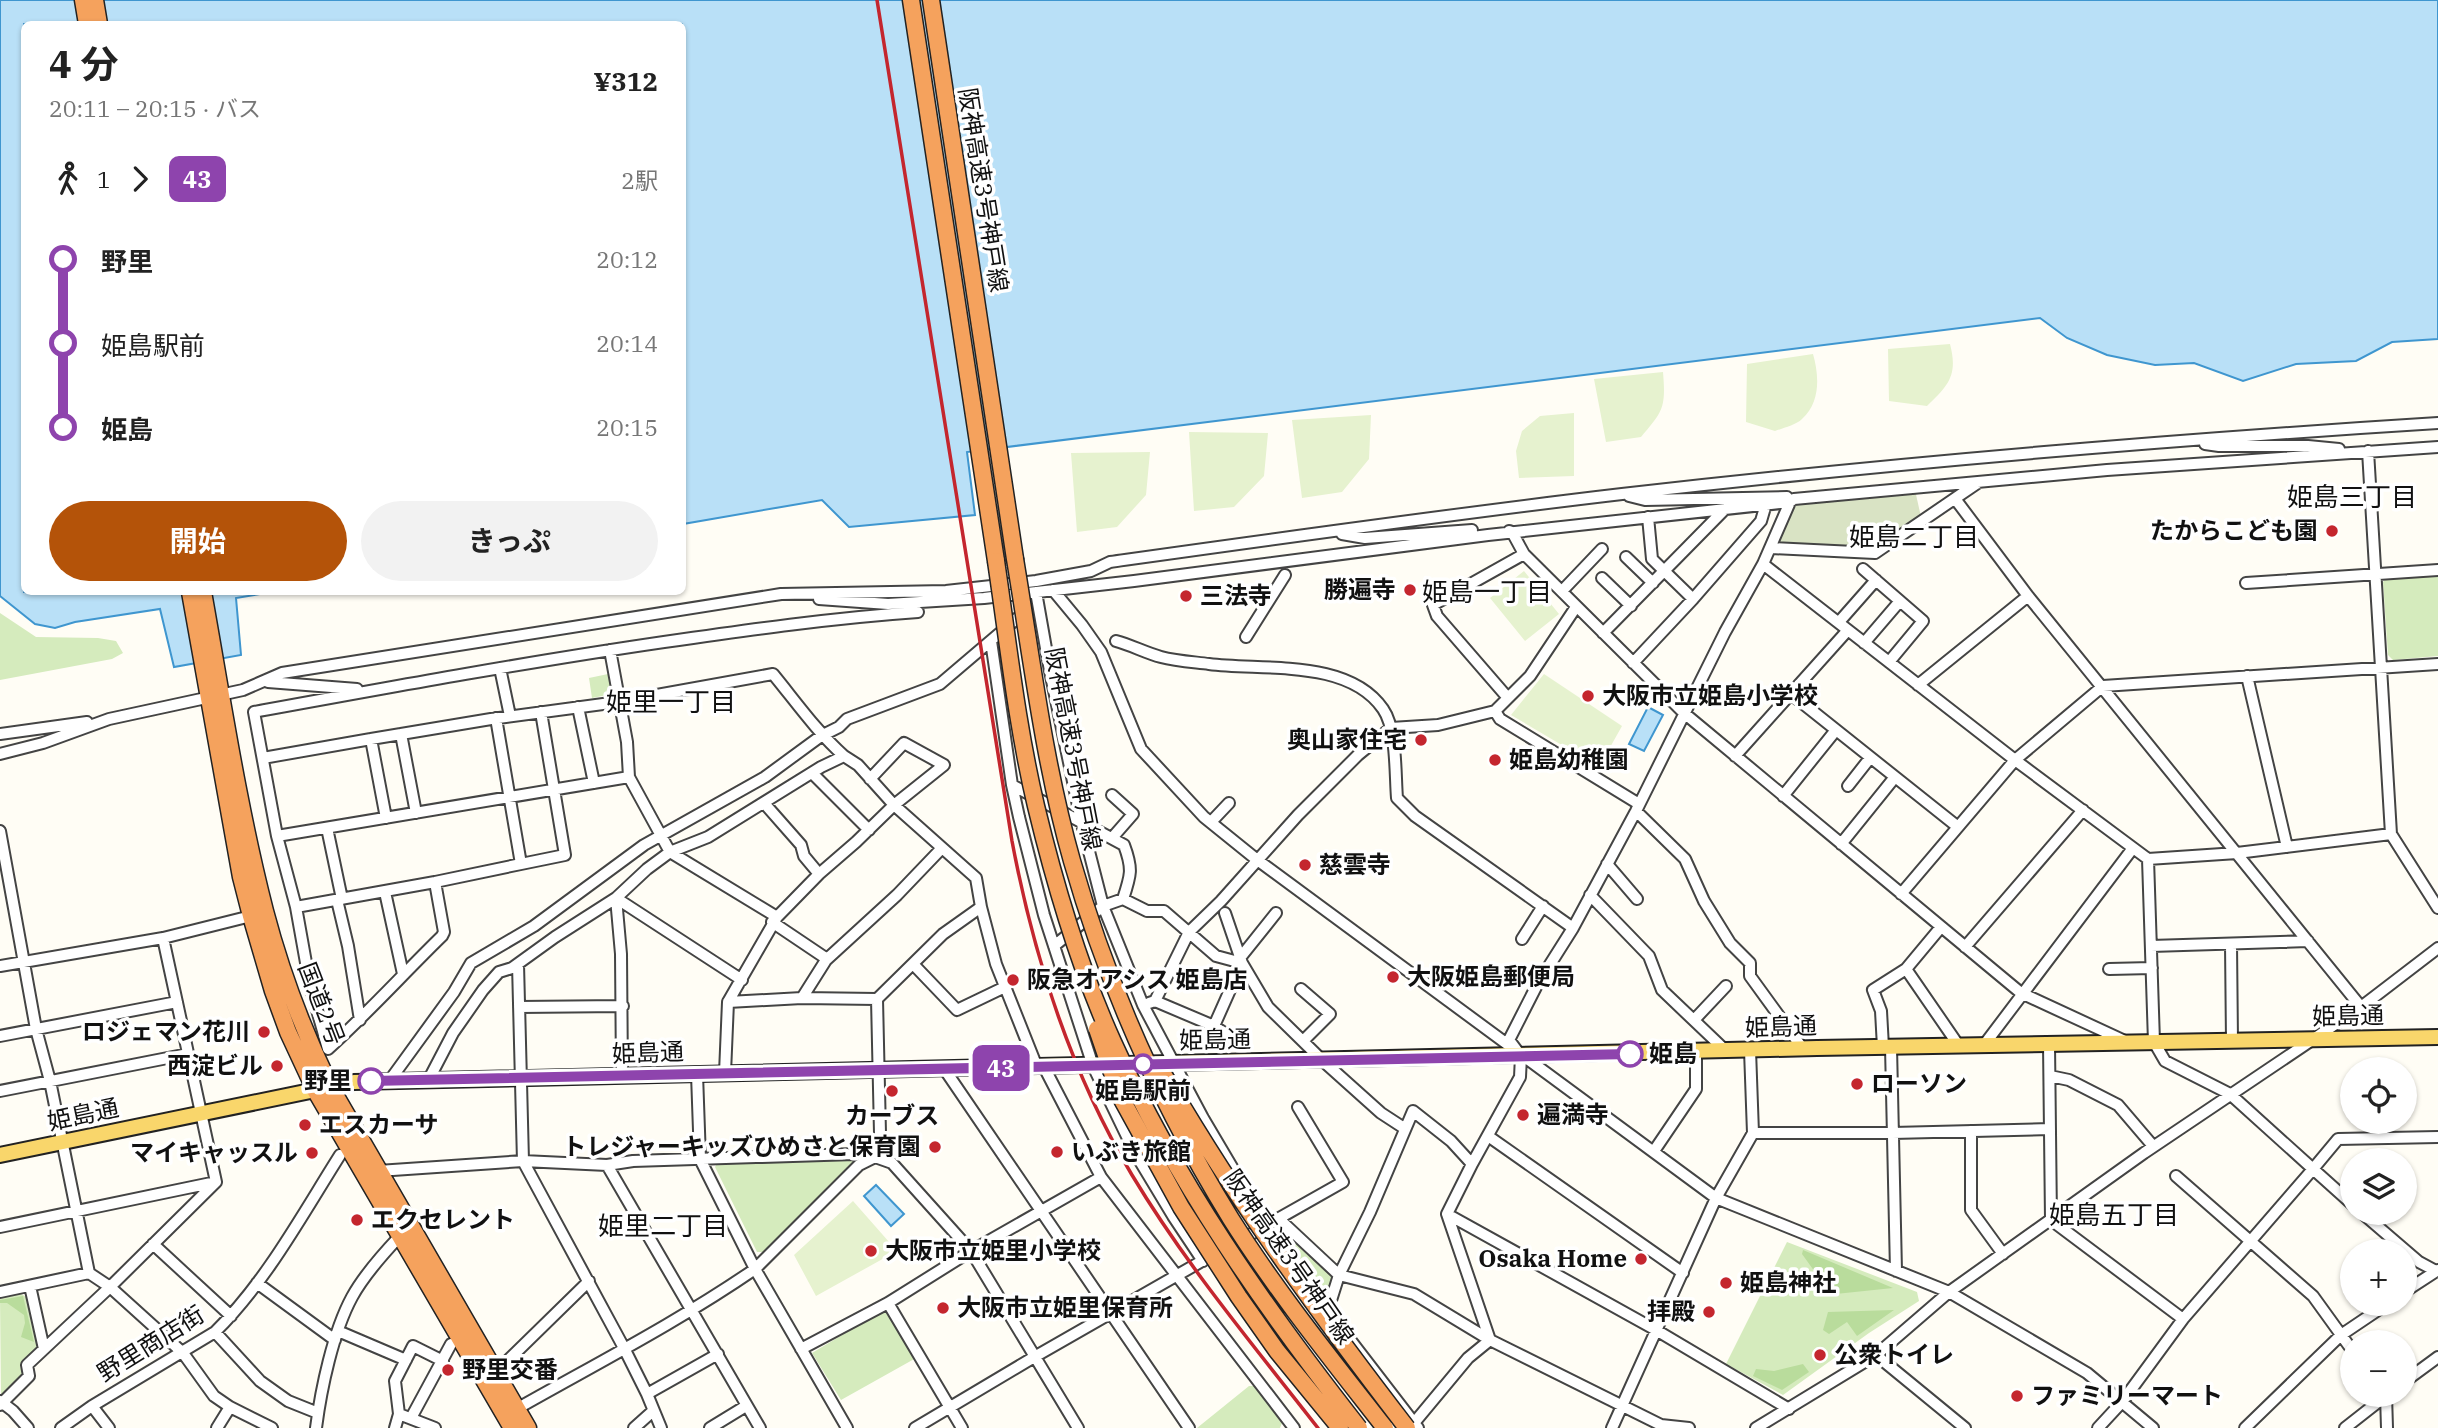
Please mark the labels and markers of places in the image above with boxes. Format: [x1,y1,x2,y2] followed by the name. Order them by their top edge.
[2150,514,2318,546] place label: たからこども園
[2324,523,2340,539] marker: たからこども園
[1324,573,1396,605] place label: 勝遍寺
[1200,579,1272,611] place label: 三法寺
[1402,582,1418,598] marker: 勝遍寺
[1178,588,1194,604] marker: 三法寺
[1602,679,1818,711] place label: 大阪市立姫島小学校
[1580,688,1596,704] marker: 大阪市立姫島小学校
[1287,723,1407,755] place label: 奥山家住宅
[1413,732,1429,748] marker: 奥山家住宅
[1509,743,1629,775] place label: 姫島幼稚園
[1487,752,1503,768] marker: 姫島幼稚園
[1319,848,1391,880] place label: 慈雲寺
[1297,857,1313,873] marker: 慈雲寺
[1407,960,1575,992] place label: 大阪姫島郵便局
[1027,963,1248,995] place label: 阪急オアシス 姫島店
[1385,969,1401,985] marker: 大阪姫島郵便局
[1005,972,1021,988] marker: 阪急オアシス 姫島店
[82,1015,250,1047] place label: ロジェマン花川
[256,1024,272,1040] marker: ロジェマン花川
[1649,1037,1697,1069] place label: 姫島
[1617,1041,1643,1067] marker: 姫島
[167,1049,263,1081] place label: 西淀ビル
[1133,1054,1153,1074] marker: 姫島駅前
[269,1058,285,1074] marker: 西淀ビル
[304,1064,352,1096] place label: 野里
[1871,1067,1967,1099] place label: ローソン
[358,1068,384,1094] marker: 野里
[1095,1074,1191,1106] place label: 姫島駅前
[1849,1076,1865,1092] marker: ローソン
[884,1083,900,1099] marker: カーブス
[1537,1098,1609,1130] place label: 遍満寺
[845,1099,939,1131] place label: カーブス
[1515,1107,1531,1123] marker: 遍満寺
[319,1108,439,1140] place label: エスカーサ
[297,1117,313,1133] marker: エスカーサ
[562,1130,921,1162] place label: トレジャーキッズひめさと保育園
[1071,1135,1191,1167] place label: いぶき旅館
[130,1136,298,1168] place label: マイキャッスル
[927,1139,943,1155] marker: トレジャーキッズひめさと保育園
[1049,1144,1065,1160] marker: いぶき旅館
[304,1145,320,1161] marker: マイキャッスル
[371,1203,515,1235] place label: エクセレント
[349,1212,365,1228] marker: エクセレント
[885,1234,1101,1266] place label: 大阪市立姫里小学校
[1478,1242,1627,1274] place label: Osaka Home
[863,1243,879,1259] marker: 大阪市立姫里小学校
[1633,1251,1649,1267] marker: Osaka Home
[1740,1266,1836,1298] place label: 姫島神社
[1718,1275,1734,1291] marker: 姫島神社
[957,1291,1173,1323] place label: 大阪市立姫里保育所
[1647,1295,1695,1327] place label: 拝殿
[935,1300,951,1316] marker: 大阪市立姫里保育所
[1701,1304,1717,1320] marker: 拝殿
[1834,1338,1954,1370] place label: 公衆トイレ
[1812,1347,1828,1363] marker: 公衆トイレ
[462,1353,558,1385] place label: 野里交番
[440,1362,456,1378] marker: 野里交番
[2031,1379,2223,1411] place label: ファミリーマート
[2009,1388,2025,1404] marker: ファミリーマート

